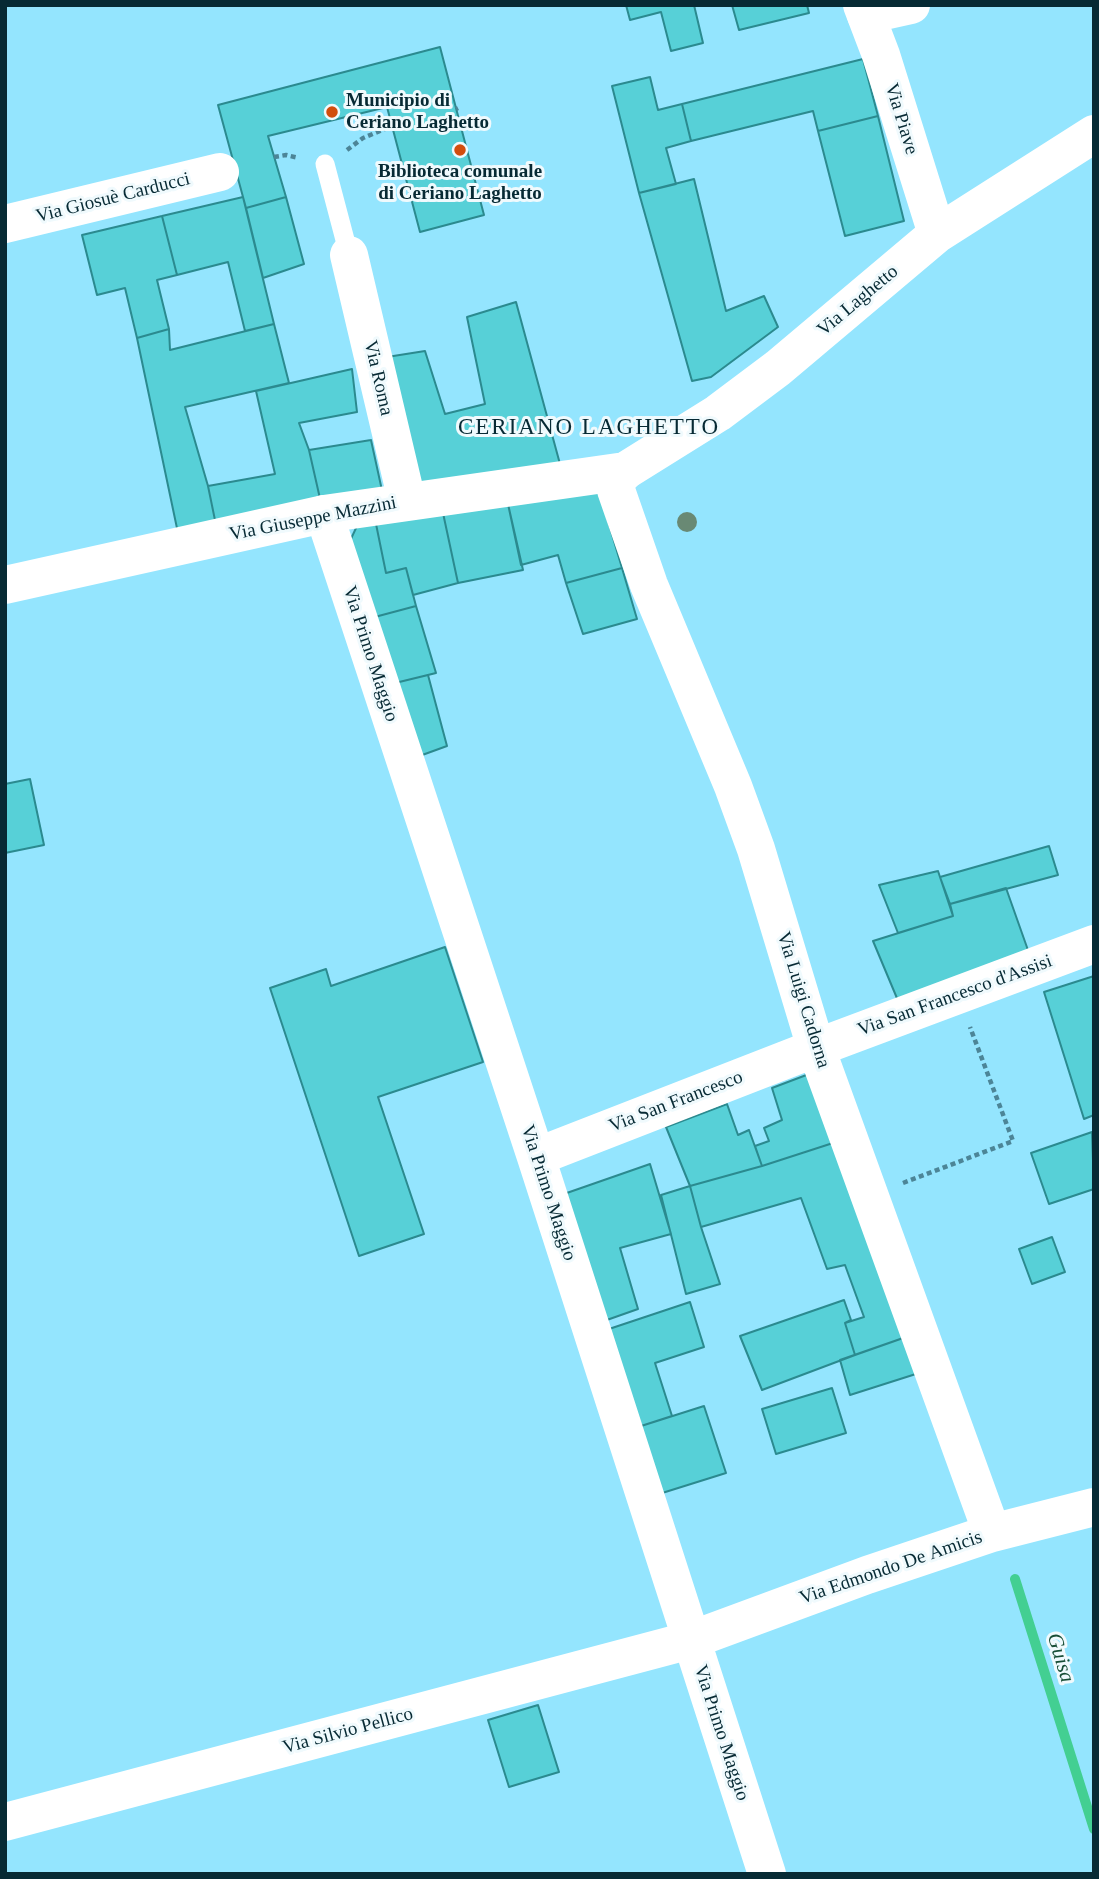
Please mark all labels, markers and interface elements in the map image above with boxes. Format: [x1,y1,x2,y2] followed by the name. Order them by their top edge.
[879,81,923,157] street label: Via Piave
[346,90,489,134] place label: Municipio di Ceriano Laghetto
[324,104,340,120] marker: Municipio di Ceriano Laghetto
[452,142,468,158] marker: Biblioteca comunale di Ceriano Laghetto
[378,161,542,205] place label: Biblioteca comunale di Ceriano Laghetto
[33,168,193,228] street label: Via Giosuè Carducci
[813,261,903,341] street label: Via Laghetto
[358,338,398,418] street label: Via Roma
[460,414,718,442] district label: CERIANO LAGHETTO
[227,492,399,546] street label: Via Giuseppe Mazzini
[337,583,403,725] street label: Via Primo Maggio
[771,929,835,1071] street label: Via Luigi Cadorna
[855,950,1055,1042] street label: Via San Francesco d'Assisi
[606,1066,746,1138] street label: Via San Francesco
[515,1122,581,1264] street label: Via Primo Maggio
[797,1526,985,1610] street label: Via Edmondo De Amicis
[1041,1630,1079,1686] water label: Guisa
[688,1662,754,1804] street label: Via Primo Maggio
[280,1703,416,1759] street label: Via Silvio Pellico

